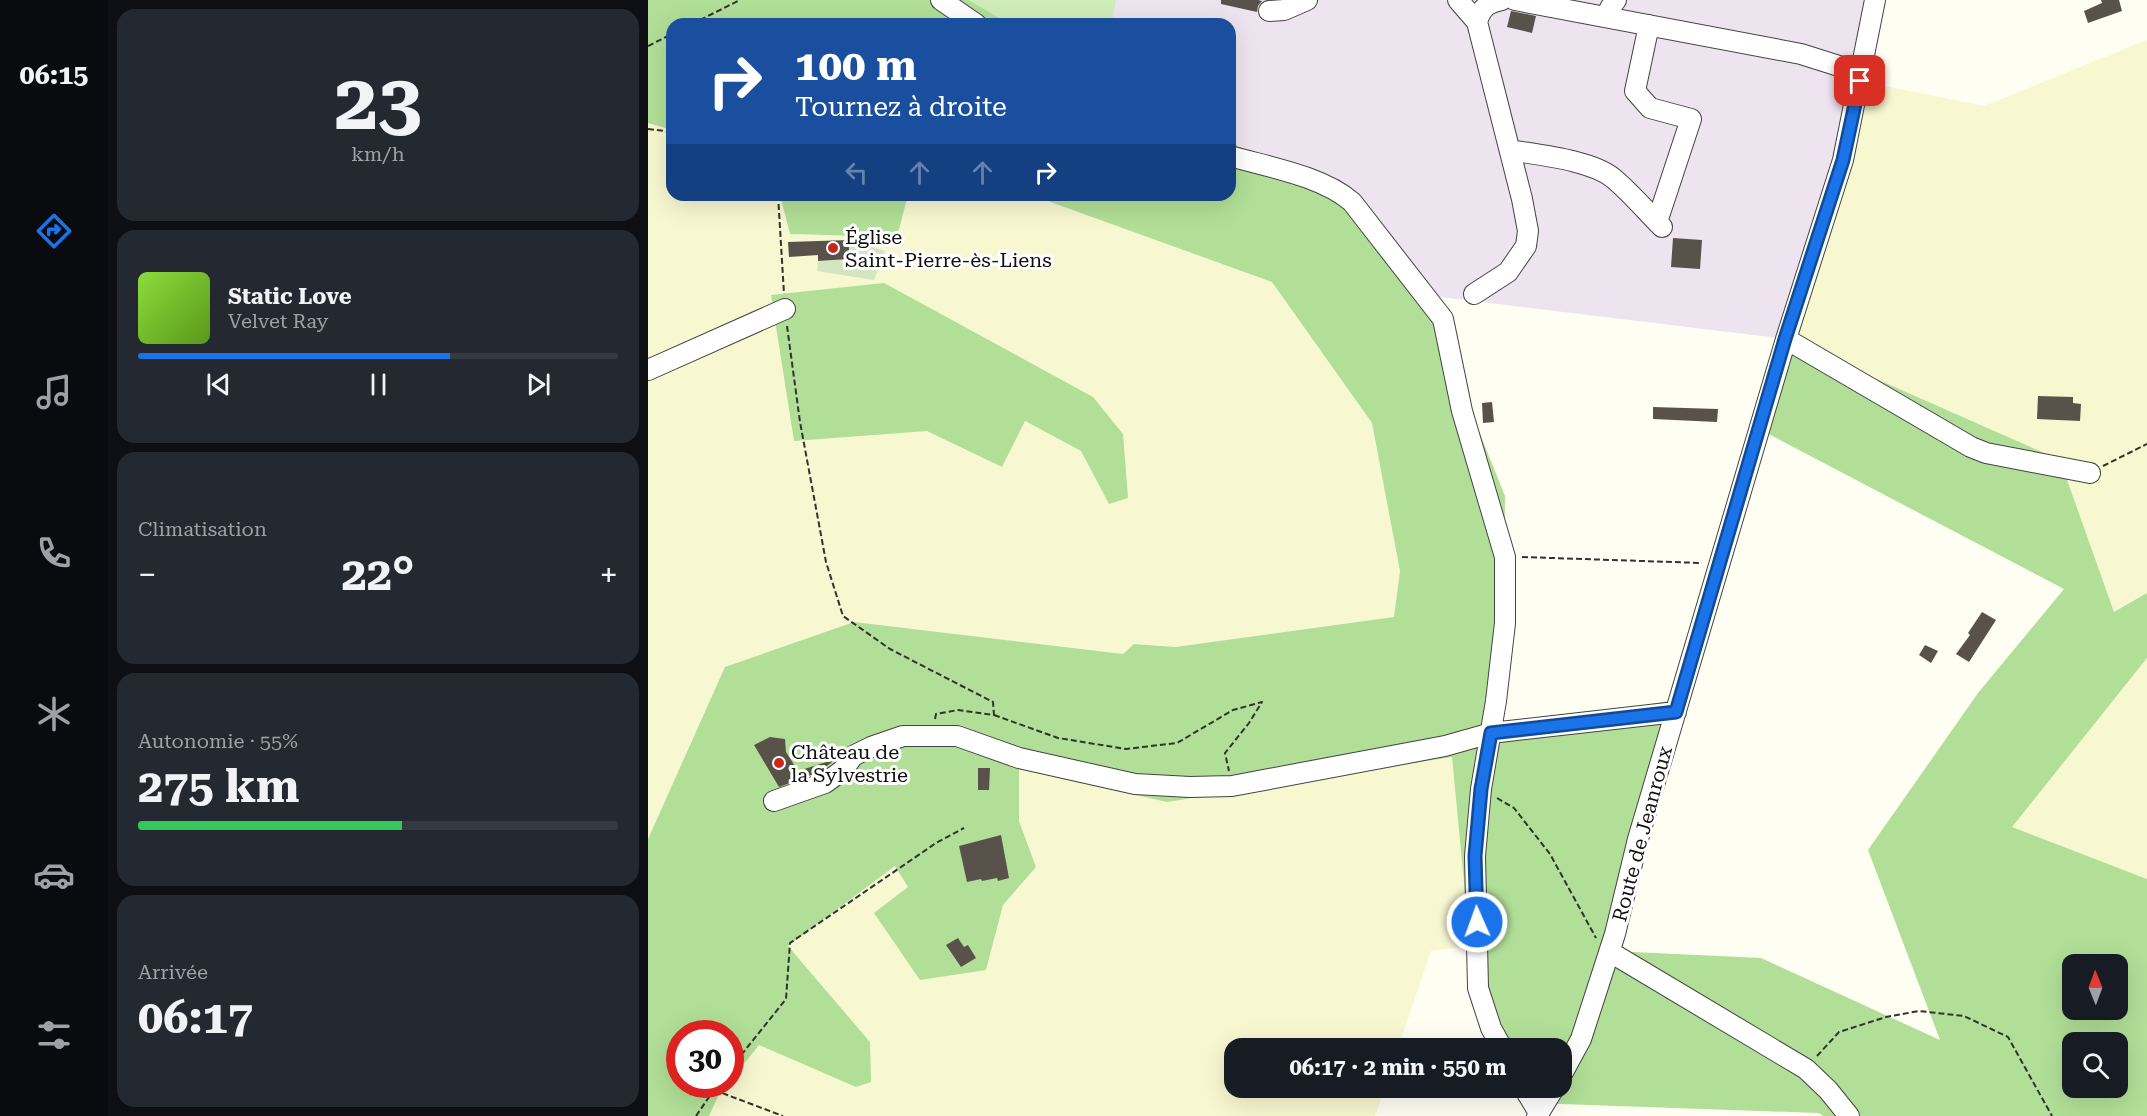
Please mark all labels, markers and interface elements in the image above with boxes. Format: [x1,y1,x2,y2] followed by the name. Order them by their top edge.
[795,41,917,90] text: 100 m
[696,42,774,120] icon: right
[1834,55,1885,106] pin
[334,57,422,148] text: 23
[20,59,88,91] text: 06:15
[1843,64,1876,97] icon: arrive
[795,91,1007,123] text: Tournez à droite
[351,142,405,166] text: km/h
[840,156,873,189] icon: left
[903,156,936,189] icon: ahead
[966,156,999,189] icon: ahead
[1029,156,1062,189] icon: right
[33,210,75,252] icon: directions
[845,225,1052,272] place label: Église Saint-Pierre-ès-Liens
[826,241,840,255] marker: Église Saint-Pierre-ès-Liens
[228,284,352,309] text: Static Love
[228,309,328,333] text: Velvet Ray
[202,368,235,401] icon: previous
[362,368,395,401] icon: pause
[522,368,555,401] icon: next
[33,371,75,413] icon: music
[138,517,267,541] text: Climatisation
[33,532,75,574] icon: phone
[342,548,414,601] text: 22°
[138,555,156,594] text: −
[600,555,618,594] text: +
[33,693,75,735] icon: climate
[138,729,298,753] text: Autonomie · 55%
[791,740,908,787] place label: Château de la Sylvestrie
[1607,743,1677,924] street label: Route de Jeanroux
[772,756,786,770] marker: Château de la Sylvestrie
[138,760,299,813] text: 275 km
[33,854,75,896] icon: car
[1445,890,1509,954] position arrow
[2062,954,2128,1020] north arrow
[2062,954,2128,1098] map controls
[138,960,208,984] text: Arrivée
[138,991,253,1044] text: 06:17
[33,1014,75,1056] icon: filters
[666,1020,744,1098] speed limit sign: 30
[2062,1032,2128,1098] button: search
[1289,1055,1507,1080] text: 06:17 · 2 min · 550 m

